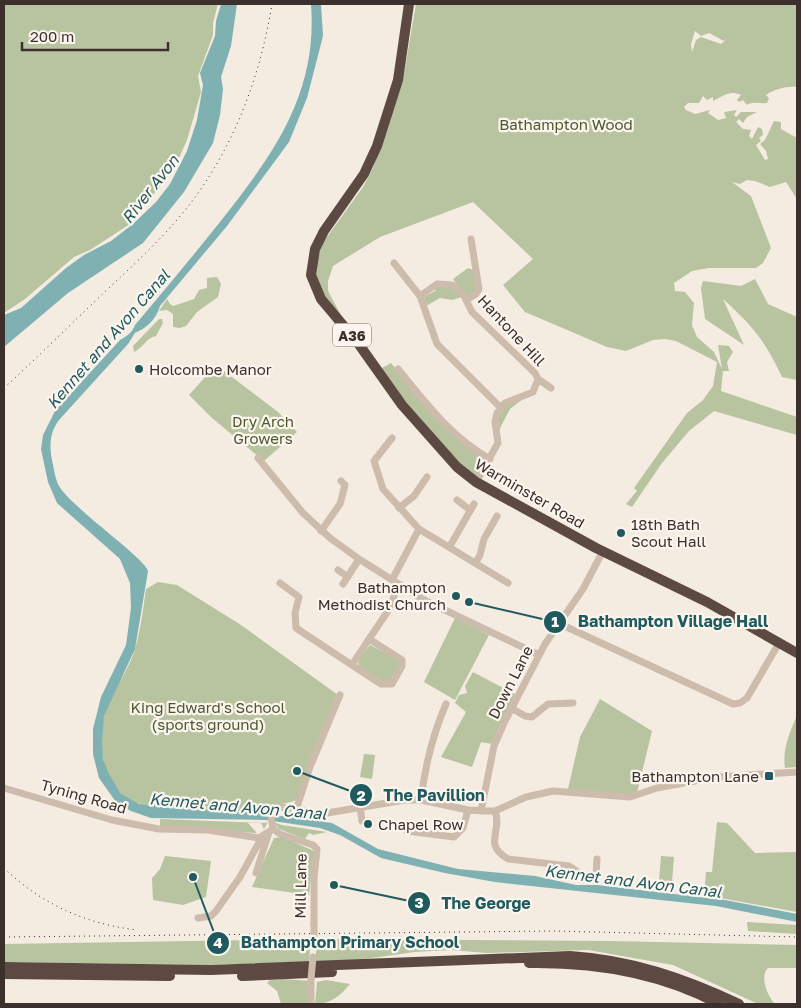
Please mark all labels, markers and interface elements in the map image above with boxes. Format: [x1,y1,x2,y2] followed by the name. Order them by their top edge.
[22,20,169,52] scale bar
[30,27,74,45] text: 200 m
[499,115,633,133] park label: Bathampton Wood
[117,150,184,227] water label: River Avon
[42,265,174,413] water label: Kennet and Avon Canal
[475,291,550,369] street label: Hantone Hill
[333,324,371,346] road number: A36
[149,360,272,378] place label: Holcombe Manor
[133,363,145,375] marker: Holcombe Manor
[232,412,294,447] park label: Dry Arch Growers
[472,454,588,532] street label: Warminster Road
[631,515,706,550] place label: 18th Bath Scout Hall
[615,527,627,539] marker: 18th Bath Scout Hall
[318,578,446,613] place label: Bathampton Methodist Church
[450,590,462,602] marker: Bathampton Methodist Church
[543,606,778,637] callout: Bathampton Village Hall
[578,611,769,631] text: Bathampton Village Hall
[551,612,559,630] text: 1
[484,642,536,722] street label: Down Lane
[131,698,286,733] park label: King Edward's School (sports ground)
[631,767,759,785] place label: Bathampton Lane
[763,770,775,782] marker: Bathampton Lane
[39,775,129,817] street label: Tyning Road
[349,780,495,811] callout: The Pavillion
[383,785,485,805] text: The Pavillion
[356,786,366,804] text: 2
[149,788,328,824] water label: Kennet and Avon Canal
[378,815,463,833] place label: Chapel Row
[362,818,374,830] marker: Chapel Row
[290,853,310,919] street label: Mill Lane
[544,860,723,902] water label: Kennet and Avon Canal
[406,887,541,918] callout: The George
[414,893,424,911] text: 3
[441,893,531,913] text: The George
[206,927,469,958] callout: Bathampton Primary School
[241,932,460,952] text: Bathampton Primary School
[213,933,223,951] text: 4

